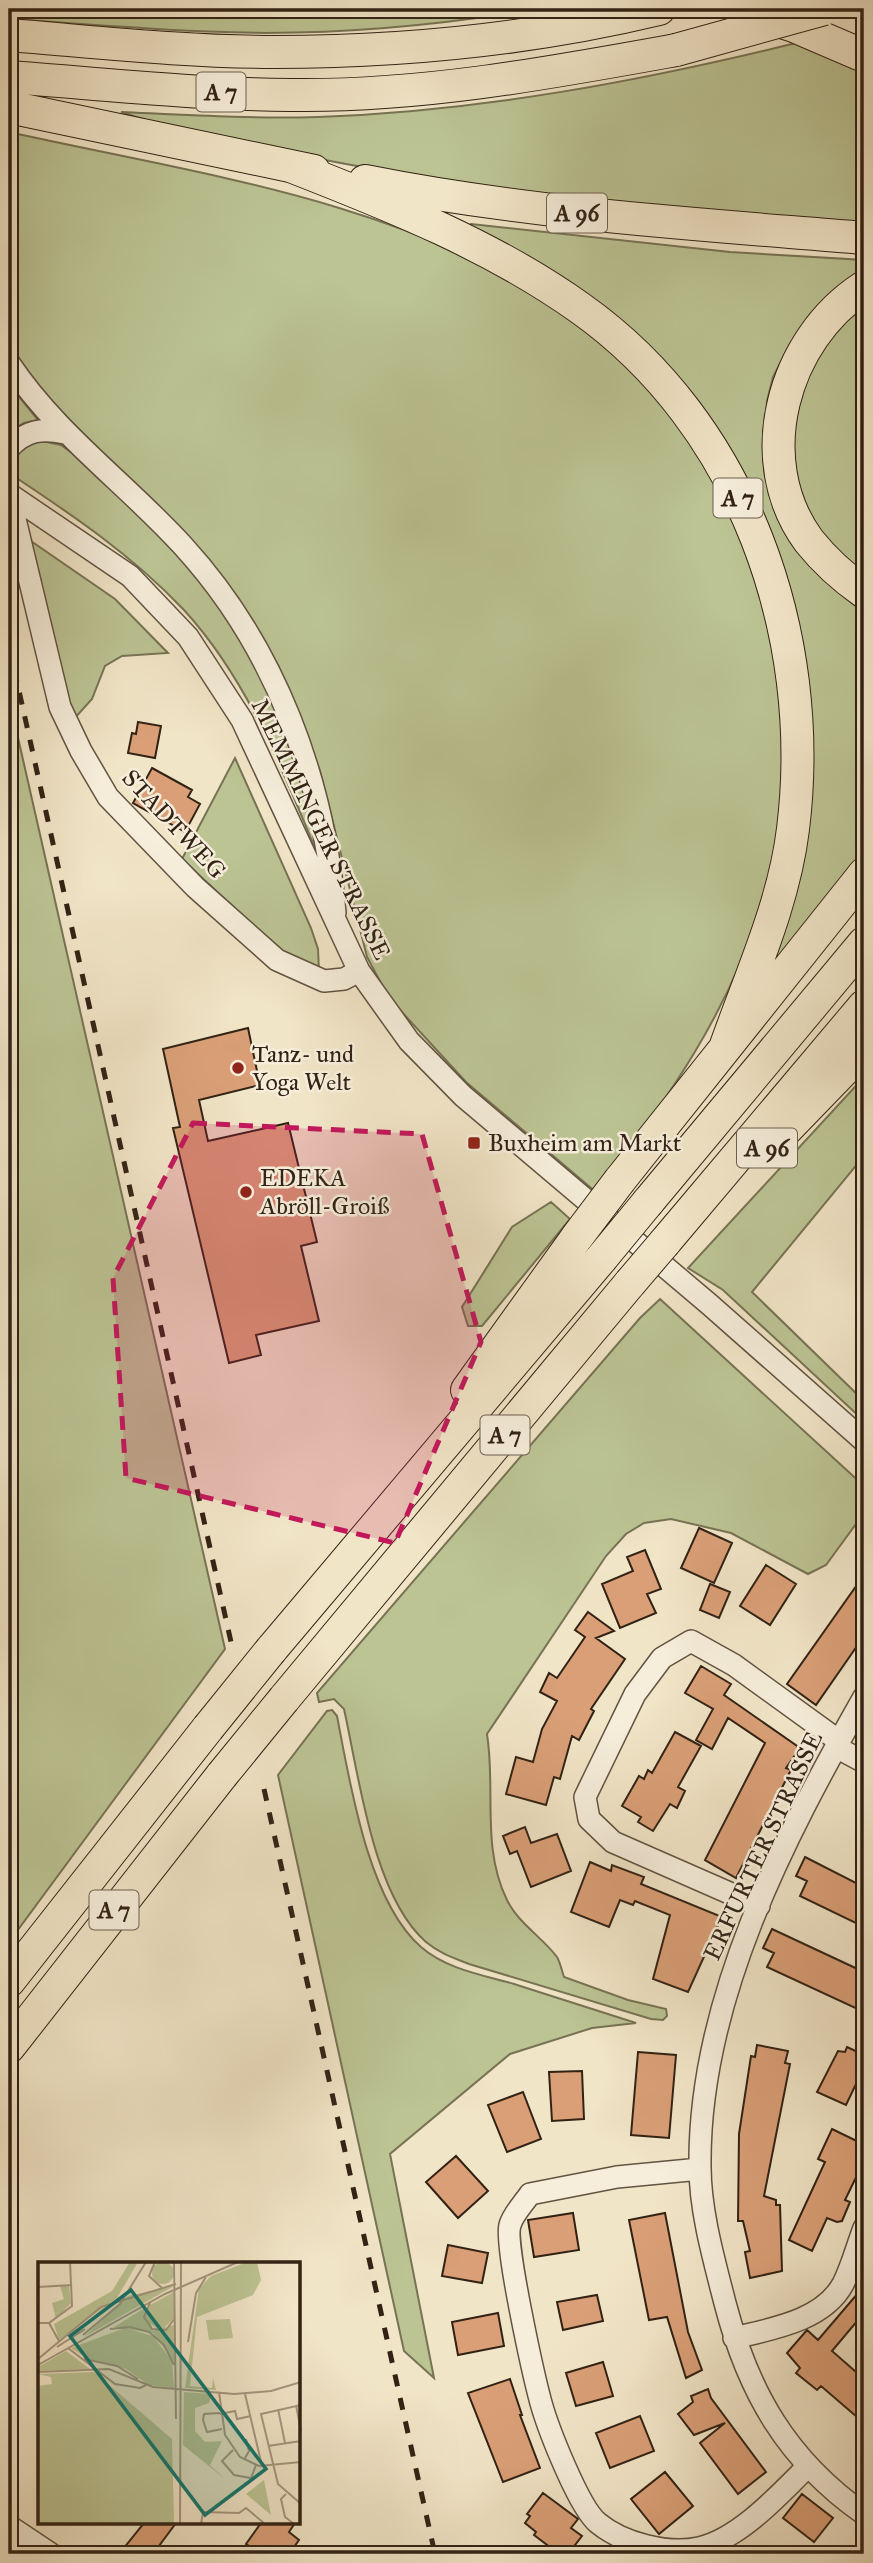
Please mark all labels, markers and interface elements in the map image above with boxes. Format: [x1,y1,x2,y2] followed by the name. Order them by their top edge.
[196,72,246,111] road number: A 7
[547,194,607,232] road number: A 96
[714,478,762,518] road number: A 7
[245,694,397,964] street label: MEMMINGER STRASSE
[116,763,232,885] street label: STADTWEG
[252,1039,354,1097] place label: Tanz- und Yoga Welt
[230,1060,246,1076] marker: Tanz- und Yoga Welt
[488,1128,682,1158] place label: Buxheim am Markt
[737,1128,797,1168] road number: A 96
[466,1135,482,1151] marker: Buxheim am Markt
[259,1163,389,1221] place label: EDEKA Abröll-Groiß
[238,1184,254,1200] marker: EDEKA Abröll-Groiß
[480,1416,530,1454] road number: A 7
[697,1727,829,1965] street label: ERFURTER STRASSE
[90,1890,138,1929] road number: A 7
[38,2262,301,2524] inset map

